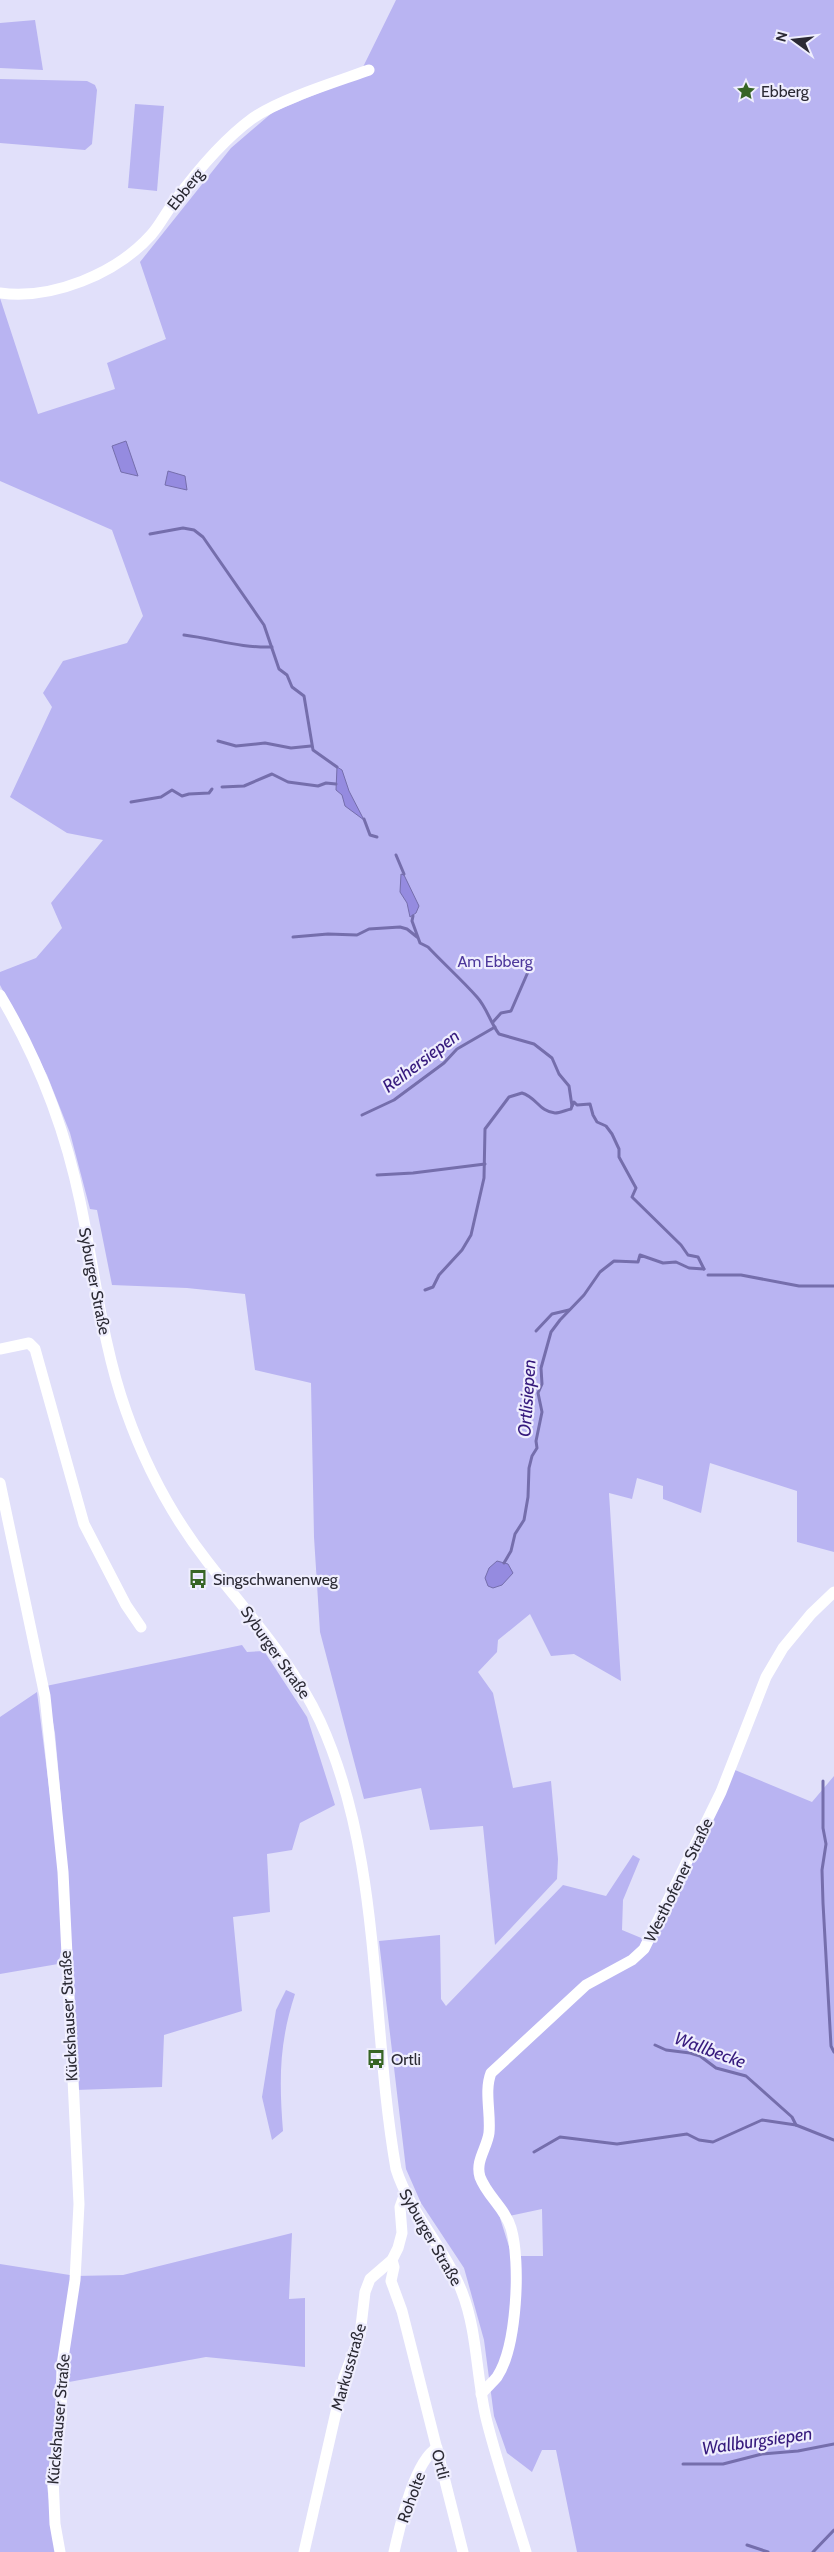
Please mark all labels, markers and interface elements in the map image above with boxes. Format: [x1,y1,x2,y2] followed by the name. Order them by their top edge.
[769,15,819,65] north arrow
[771,30,791,44] text: N
[735,80,757,102] place icon: Ebberg
[761,82,810,101] place label: Ebberg
[163,164,208,214] street label: Ebberg
[457,952,534,971] park label: Am Ebberg
[378,1025,464,1097] water label: Reihersiepen
[75,1226,114,1336] street label: Syburger Straße
[513,1358,541,1438] water label: Ortlisiepen
[187,1568,209,1590] bus stop icon: Singschwanenweg
[213,1570,339,1589] place label: Singschwanenweg
[237,1602,315,1702] street label: Syburger Straße
[640,1815,717,1945] street label: Westhofener Straße
[56,1950,81,2082] street label: Kückshauser Straße
[671,2027,749,2073] water label: Wallbecke
[365,2048,387,2070] bus stop icon: Ortli
[391,2050,421,2069] place label: Ortli
[395,2185,466,2289] street label: Syburger Straße
[327,2321,370,2413] street label: Markusstraße
[43,2353,74,2485] street label: Kückshauser Straße
[700,2422,814,2460] water label: Wallburgsiepen
[428,2447,453,2481] street label: Ortli
[394,2469,429,2525] street label: Roholte

